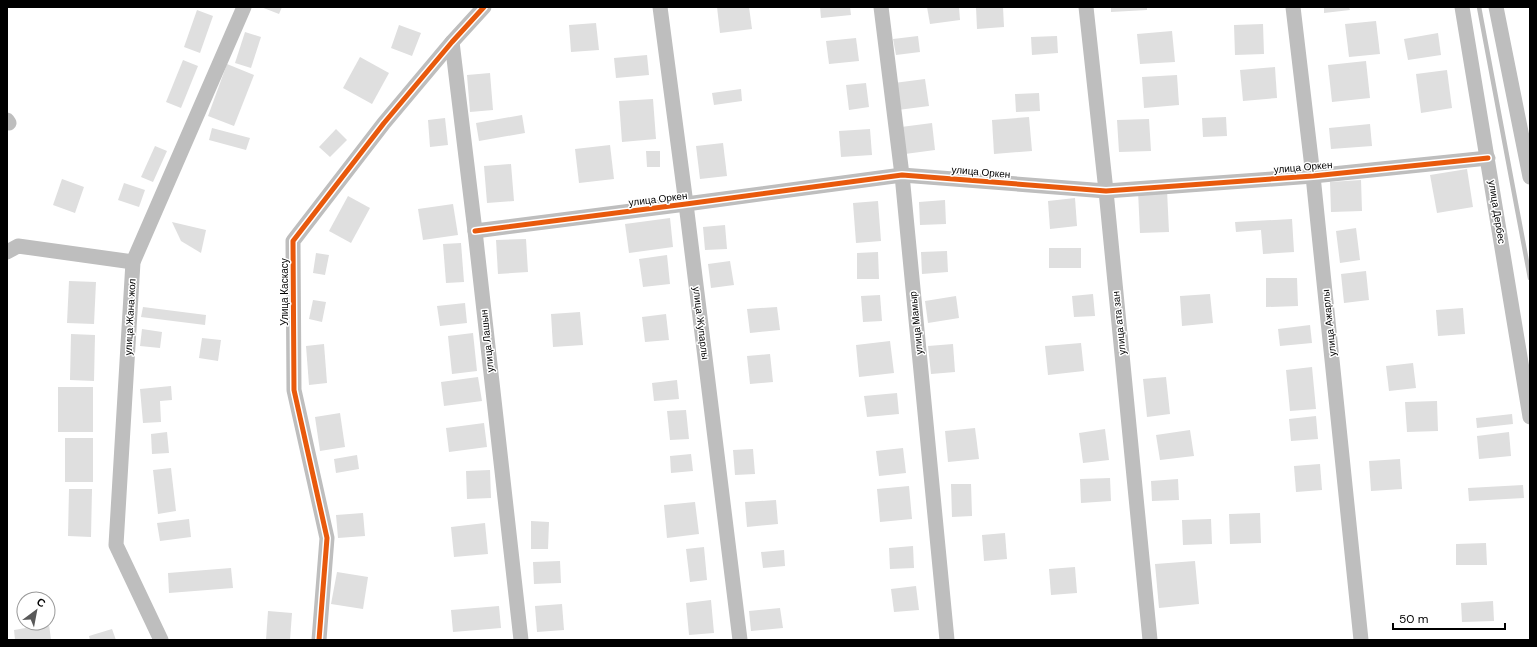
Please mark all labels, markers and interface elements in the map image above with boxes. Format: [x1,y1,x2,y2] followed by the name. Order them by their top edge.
[1273,158,1333,176] street label: улица Оркен
[951,163,1011,181] street label: улица Оркен
[1486,179,1508,245] street label: улица Дербес
[628,189,688,209] street label: улица Оркен
[278,258,291,326] street label: Улица Каскасу
[122,278,139,356] street label: улица Жана жол
[690,286,712,360] street label: улица Жупарлы
[1319,289,1339,357] street label: улица Ажарлы
[906,290,926,355] street label: улица Мамыр
[1109,291,1129,355] street label: улица ата зан
[477,309,497,373] street label: улица Лашын
[16,591,56,631] north arrow
[34,594,48,611] text: С
[1393,605,1505,631] scale bar
[1399,611,1428,627] text: 50 m

